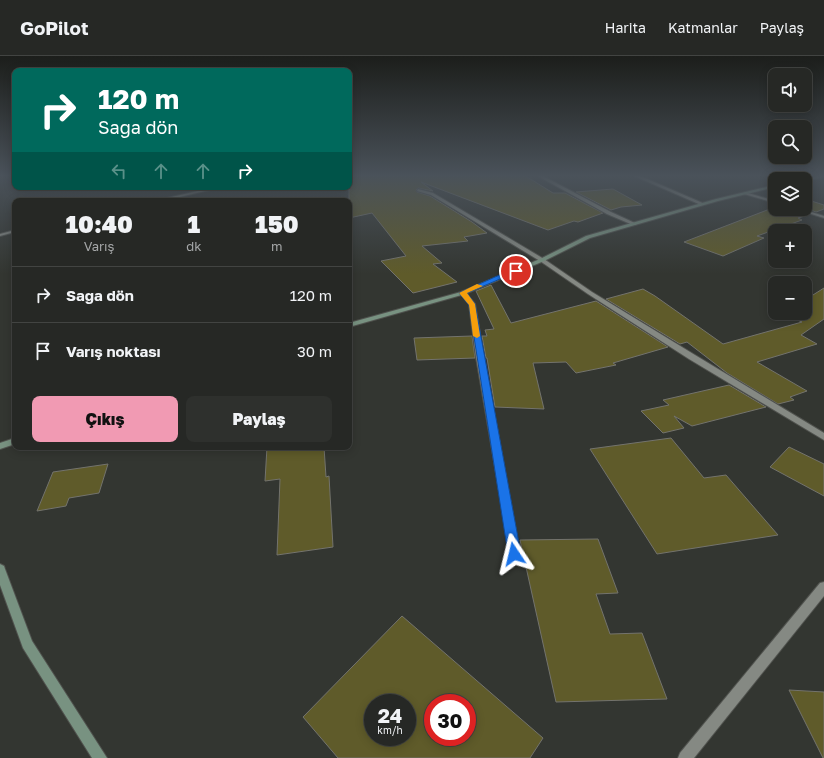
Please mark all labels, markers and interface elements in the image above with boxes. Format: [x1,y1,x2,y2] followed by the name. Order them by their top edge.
[20,16,88,39] text: GoPilot
[605,19,646,36] text: Harita
[668,19,738,36] text: Katmanlar
[760,19,804,36] text: Paylaş
[768,68,812,320] map controls
[768,68,812,112] button: sound
[98,82,179,115] text: 120 m
[32,84,84,136] icon: right
[98,116,178,138] text: Sağa dön
[768,120,812,164] button: search
[108,160,130,182] icon: left
[150,160,172,182] icon: ahead
[192,160,214,182] icon: ahead
[234,160,256,182] icon: right
[768,172,812,216] button: layers
[65,209,133,238] text: 10:40
[188,209,200,238] text: 1
[255,209,299,238] text: 150
[768,224,812,268] button: +
[84,238,115,254] text: Varış
[186,238,202,254] text: dk
[271,238,283,254] text: m
[499,254,533,288] pin
[505,260,527,282] icon: arrive
[768,276,812,320] button: −
[32,284,54,306] icon: right
[66,286,134,304] text: Sağa dön
[290,286,332,304] text: 120 m
[32,340,54,362] icon: arrive
[66,342,161,360] text: Varış noktası
[297,342,332,360] text: 30 m
[32,396,178,442] button: Çıkış
[186,396,332,442] button: Paylaş
[493,533,535,575] position arrow
[424,694,476,746] speed limit sign: 30
[378,703,402,727] text: 24
[377,724,403,736] text: km/h

